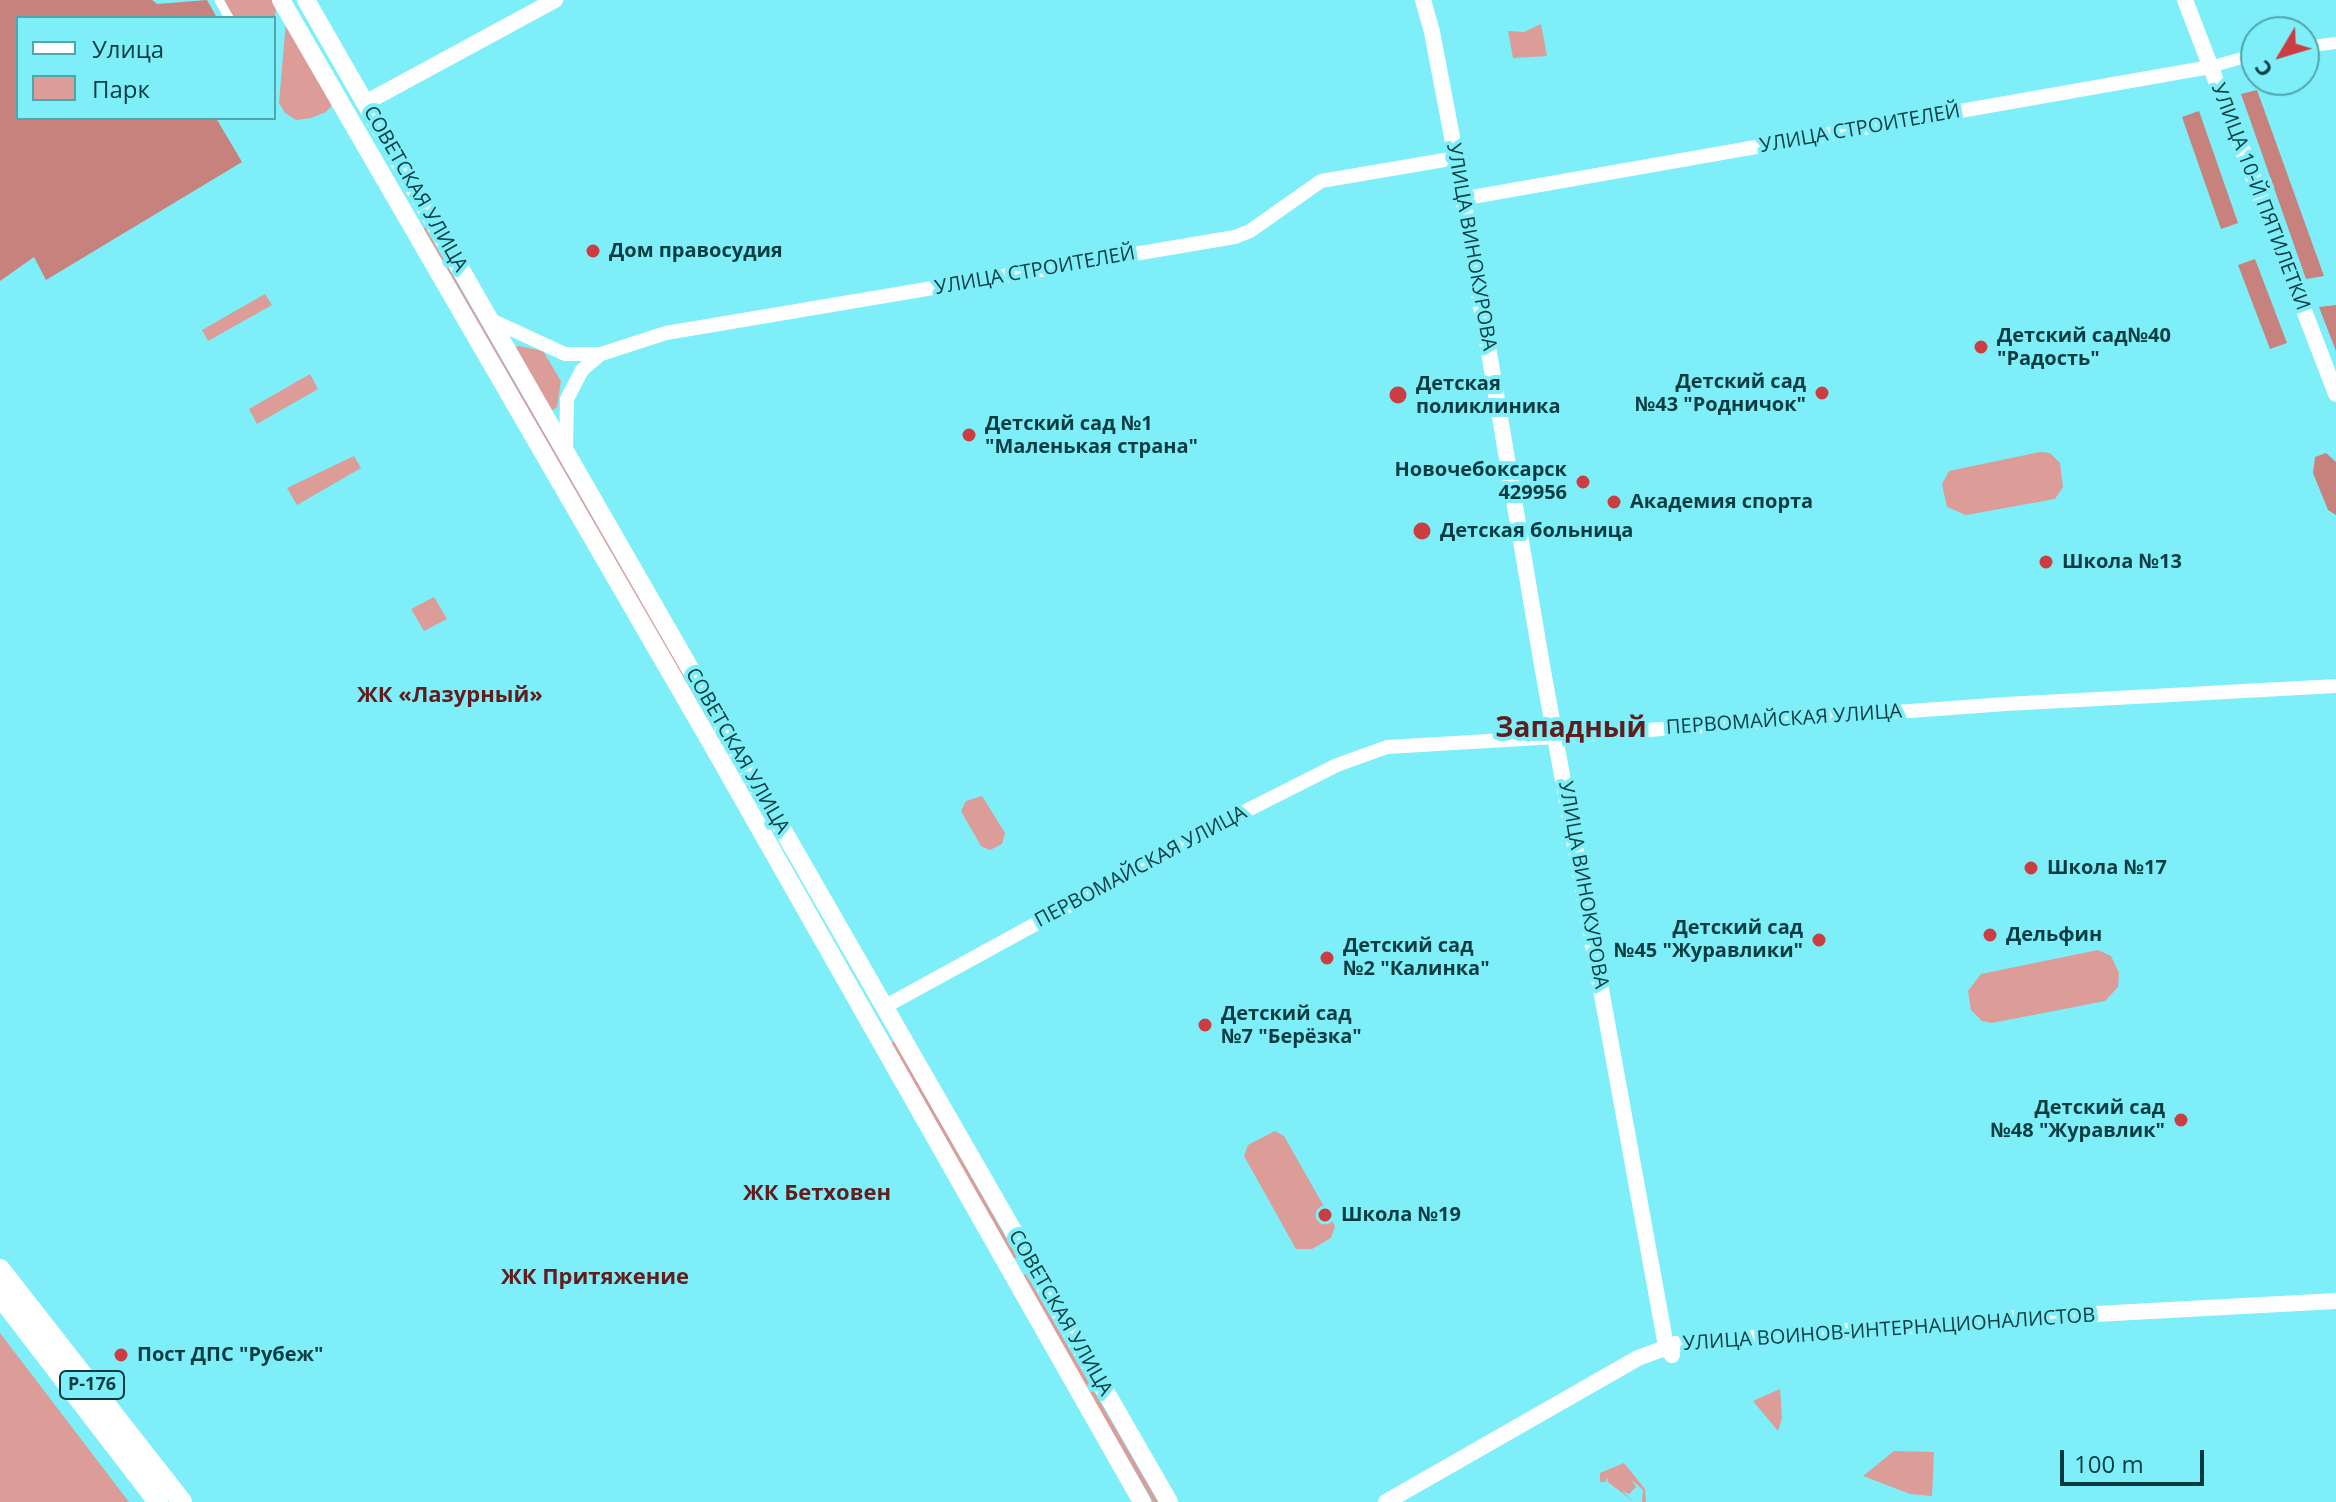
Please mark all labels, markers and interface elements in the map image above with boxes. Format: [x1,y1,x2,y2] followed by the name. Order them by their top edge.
[16,16,276,120] legend
[2240,16,2320,96] north arrow
[92,32,164,65] text: Улица
[2247,55,2279,84] text: С
[92,72,150,105] text: Парк
[2206,80,2314,314] street label: УЛИЦА 10-Й ПЯТИЛЕТКИ
[1758,100,1962,158] street label: УЛИЦА СТРОИТЕЛЕЙ
[358,102,472,276] street label: СОВЕТСКАЯ УЛИЦА
[1441,141,1501,353] street label: УЛИЦА ВИНОКУРОВА
[609,239,783,263] place label: Дом правосудия
[584,242,602,260] marker: Дом правосудия
[933,242,1137,300] street label: УЛИЦА СТРОИТЕЛЕЙ
[1997,324,2171,371] place label: Детский сад№40 "Радость"
[1972,338,1990,356] marker: Детский сад№40 "Радость"
[1635,370,1806,417] place label: Детский сад №43 "Родничок"
[1416,372,1561,419] place label: Детская поликлиника
[1387,384,1409,406] marker: Детская поликлиника
[1813,384,1831,402] marker: Детский сад №43 "Родничок"
[985,412,1198,459] place label: Детский сад №1 "Маленькая страна"
[960,426,978,444] marker: Детский сад №1 "Маленькая страна"
[1395,458,1567,505] place label: Новочебоксарск 429956
[1574,473,1592,491] marker: Новочебоксарск 429956
[1630,490,1813,514] place label: Академия спорта
[1605,493,1623,511] marker: Академия спорта
[1440,519,1633,543] place label: Детская больница
[1411,520,1433,542] marker: Детская больница
[2062,550,2182,574] place label: Школа №13
[2037,553,2055,571] marker: Школа №13
[680,664,794,838] street label: СОВЕТСКАЯ УЛИЦА
[357,683,543,709] district label: ЖК «Лазурный»
[1665,700,1903,740] street label: ПЕРВОМАЙСКАЯ УЛИЦА
[1495,712,1647,746] district label: Западный
[1553,779,1613,991] street label: УЛИЦА ВИНОКУРОВА
[1031,801,1251,933] street label: ПЕРВОМАЙСКАЯ УЛИЦА
[2047,856,2167,880] place label: Школа №17
[2022,859,2040,877] marker: Школа №17
[1614,916,1803,963] place label: Детский сад №45 "Журавлики"
[2006,923,2102,947] place label: Дельфин
[1981,926,1999,944] marker: Дельфин
[1810,931,1828,949] marker: Детский сад №45 "Журавлики"
[1343,934,1490,981] place label: Детский сад №2 "Калинка"
[1318,949,1336,967] marker: Детский сад №2 "Калинка"
[1221,1002,1362,1049] place label: Детский сад №7 "Берёзка"
[1196,1016,1214,1034] marker: Детский сад №7 "Берёзка"
[1990,1096,2165,1143] place label: Детский сад №48 "Журавлик"
[2172,1111,2190,1129] marker: Детский сад №48 "Журавлик"
[743,1181,891,1207] district label: ЖК Бетховен
[1341,1203,1461,1227] place label: Школа №19
[1316,1206,1334,1224] marker: Школа №19
[1003,1226,1117,1400] street label: СОВЕТСКАЯ УЛИЦА
[501,1265,689,1291] district label: ЖК Притяжение
[1682,1304,2096,1356] street label: УЛИЦА ВОИНОВ-ИНТЕРНАЦИОНАЛИСТОВ
[137,1343,323,1367] place label: Пост ДПС "Рубеж"
[112,1346,130,1364] marker: Пост ДПС "Рубеж"
[60,1371,124,1399] road number: Р-176
[2064,1434,2208,1484] scale bar
[2074,1447,2144,1480] text: 100 m

